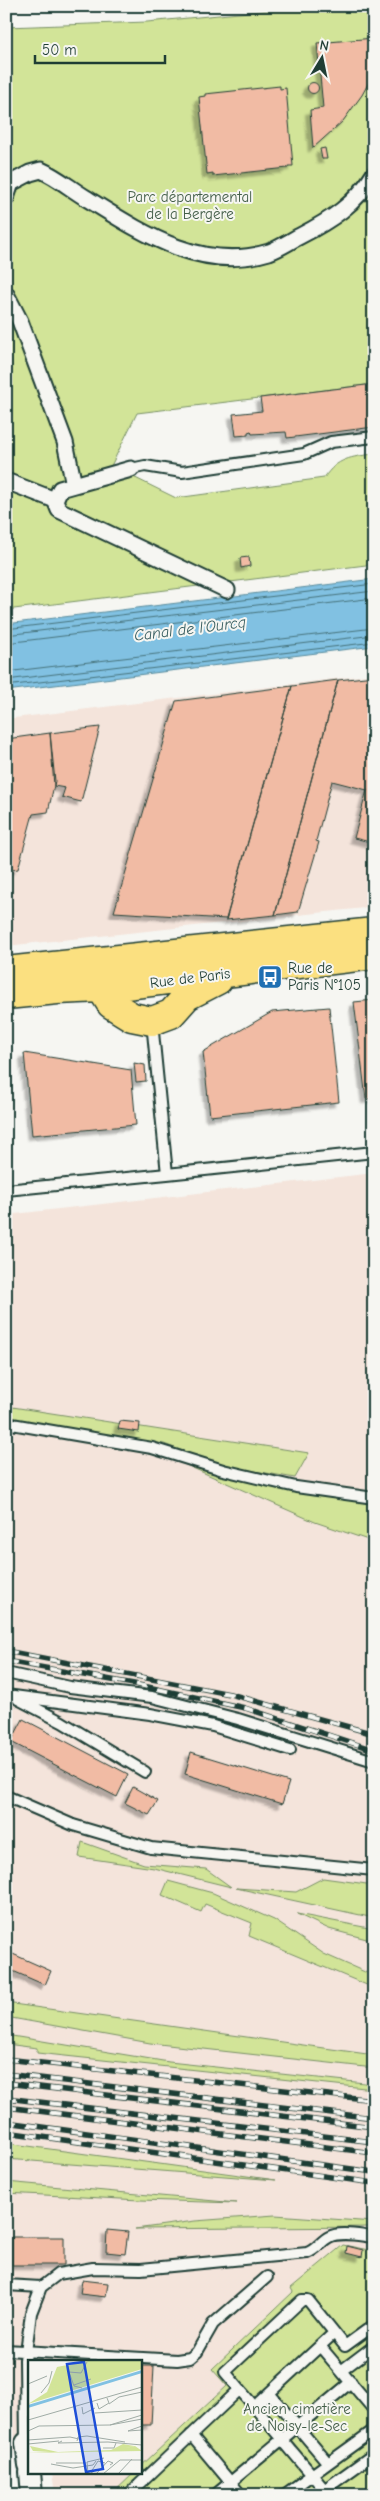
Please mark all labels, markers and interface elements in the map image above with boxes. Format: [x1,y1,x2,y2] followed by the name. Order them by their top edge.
[35,32,165,64] scale bar
[298,32,348,82] north arrow
[318,37,330,55] text: N
[42,41,77,59] text: 50 m
[128,188,252,223] park label: Parc départemental de la Bergère
[133,613,248,645] water label: Canal de l'Ourcq
[288,959,361,994] place label: Rue de Paris N°105
[149,964,231,992] street label: Rue de Paris
[257,964,283,990] bus stop icon: Rue de Paris N°105
[28,2360,141,2474] inset map
[243,2400,351,2435] park label: Ancien cimetière de Noisy-le-Sec

